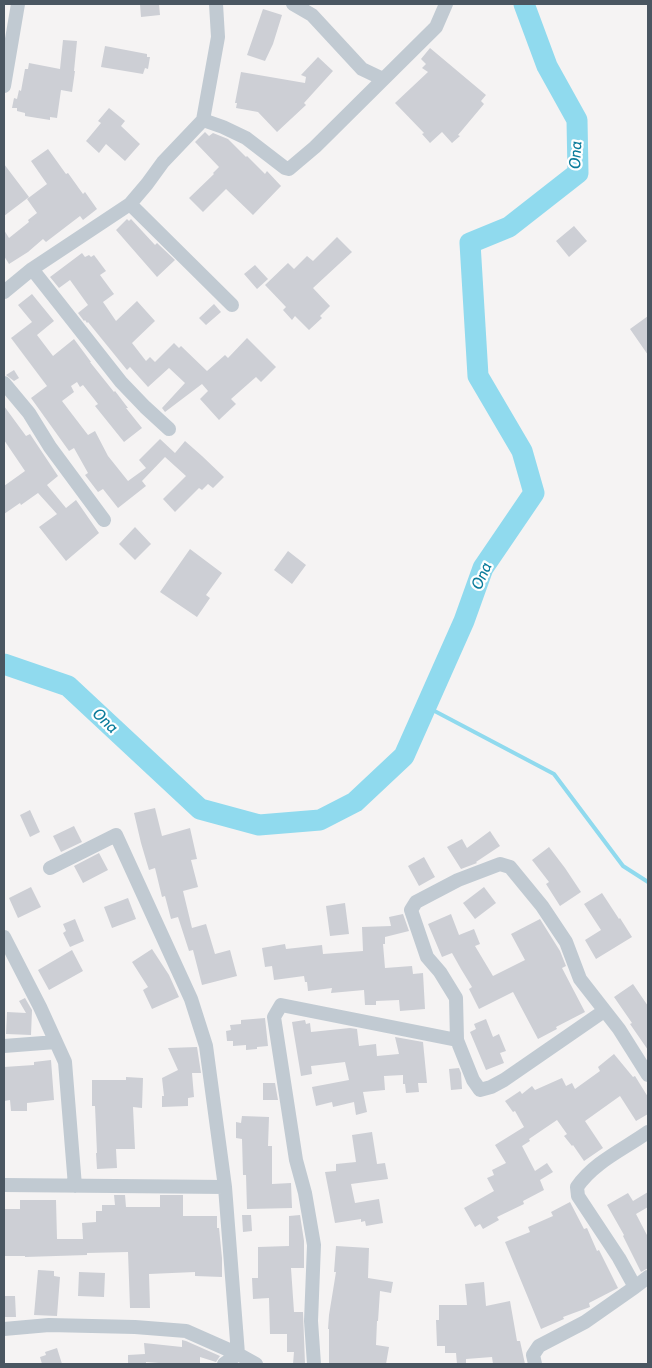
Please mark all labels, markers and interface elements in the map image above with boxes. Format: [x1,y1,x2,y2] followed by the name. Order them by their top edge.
[566,140,586,170] water label: Ona
[468,559,496,593] water label: Ona
[88,704,122,738] water label: Ona

